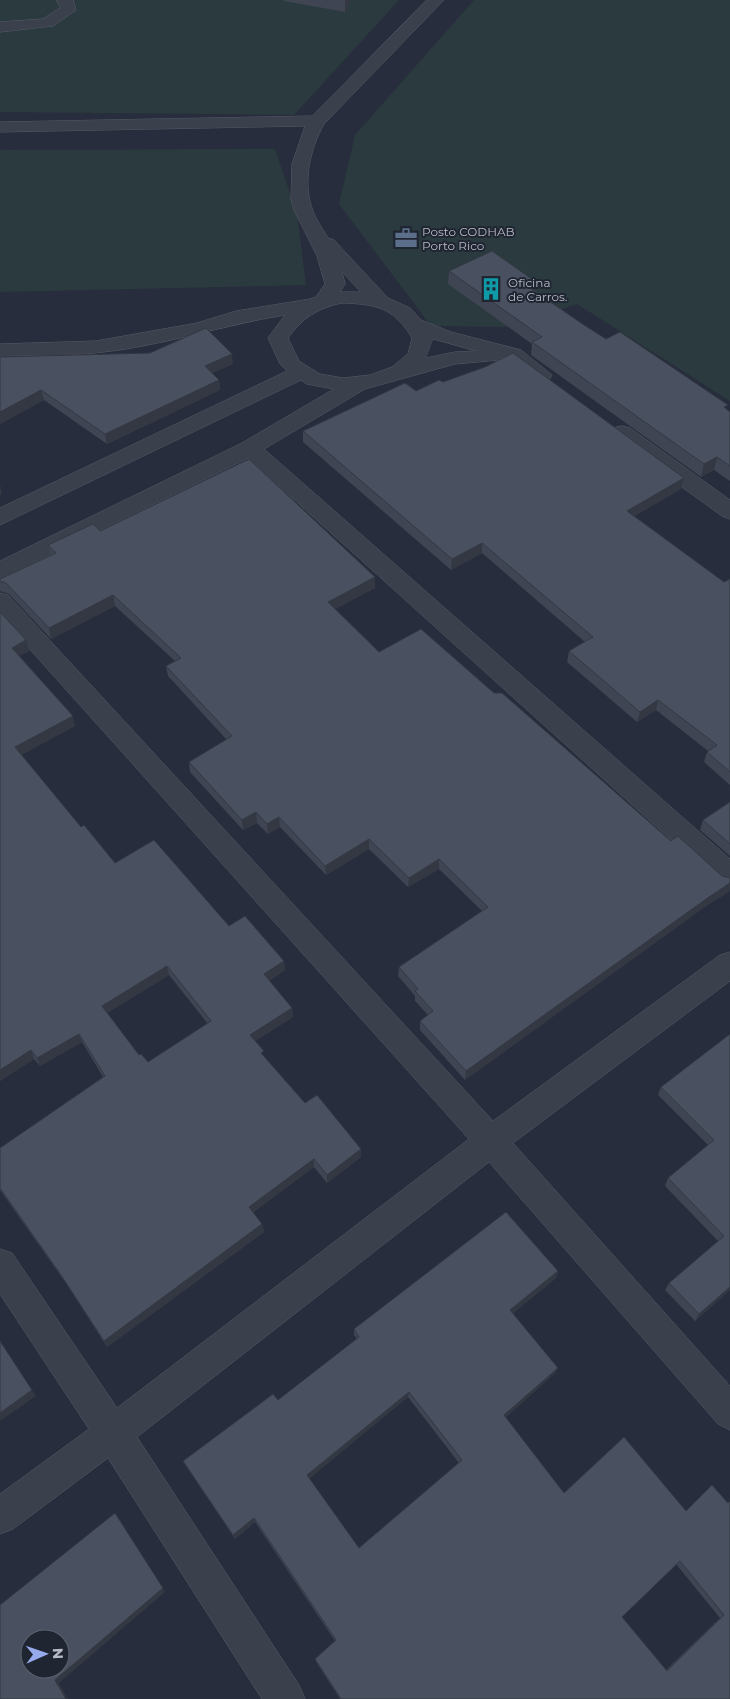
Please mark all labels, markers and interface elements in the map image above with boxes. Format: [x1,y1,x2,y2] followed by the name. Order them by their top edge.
[422,224,515,253] place label: Posto CODHAB Porto Rico
[393,225,419,251] office icon: Posto CODHAB Porto Rico
[508,275,567,304] place label: Oficina de Carros.
[478,276,504,302] building icon: Oficina de Carros.
[20,1629,70,1679] north arrow
[49,1648,67,1660] text: N

